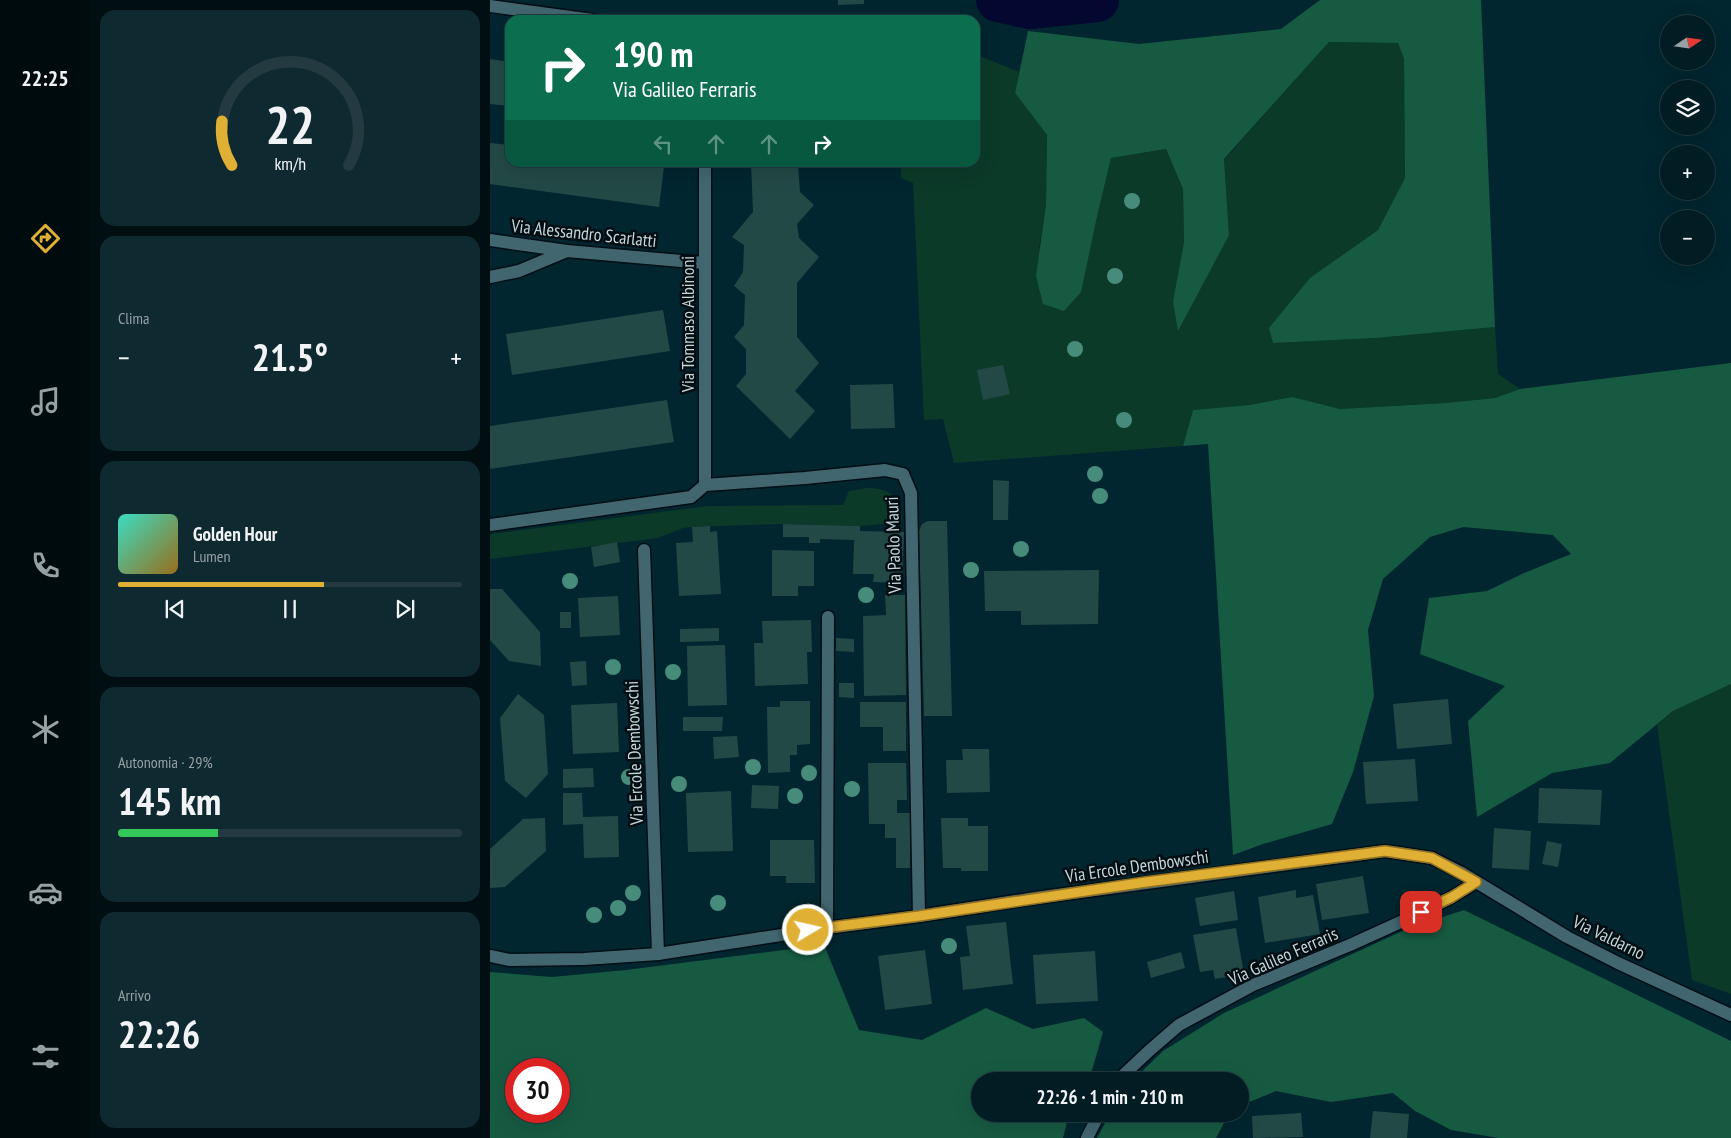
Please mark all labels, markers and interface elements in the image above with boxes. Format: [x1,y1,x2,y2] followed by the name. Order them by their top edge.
[1660,15,1715,70] north arrow
[1660,15,1715,265] map controls
[613,31,694,77] text: 190 m
[530,35,595,100] icon: right
[21,64,69,92] text: 22:25
[613,75,756,103] text: Via Galileo Ferraris
[1660,80,1715,135] button: layers
[265,91,315,158] text: 22
[649,130,677,158] icon: left
[702,130,730,158] icon: ahead
[755,130,783,158] icon: ahead
[808,130,836,158] icon: right
[1660,145,1715,200] button: +
[274,152,306,175] text: km/h
[1660,210,1715,265] button: −
[509,214,658,252] street label: Via Alessandro Scarlatti
[28,221,63,256] icon: directions
[676,256,699,393] street label: Via Tommaso Albinoni
[118,308,149,328] text: Clima
[252,332,328,381] text: 21.5°
[118,339,130,376] text: −
[450,339,462,376] text: +
[28,384,63,419] icon: music
[880,496,906,595] street label: Via Paolo Mauri
[193,522,277,546] text: Golden Hour
[193,546,230,566] text: Lumen
[28,548,63,583] icon: phone
[161,595,189,623] icon: previous
[276,595,304,623] icon: pause
[391,595,419,623] icon: next
[620,681,648,826] street label: Via Ercole Dembowschi
[28,712,63,747] icon: climate
[118,752,213,772] text: Autonomia · 29%
[118,776,221,825] text: 145 km
[1063,845,1210,888] street label: Via Ercole Dembowschi
[28,875,63,910] icon: car
[1400,891,1442,933] pin
[1407,898,1435,926] icon: arrive
[781,903,833,955] position arrow
[1568,909,1649,964] street label: Via Valdarno
[1224,922,1341,991] street label: Via Galileo Ferraris
[118,985,151,1005] text: Arrivo
[118,1009,200,1058] text: 22:26
[28,1039,63,1074] icon: filters
[505,1058,570,1123] speed limit sign: 30
[1037,1085,1183,1109] text: 22:26 · 1 min · 210 m

